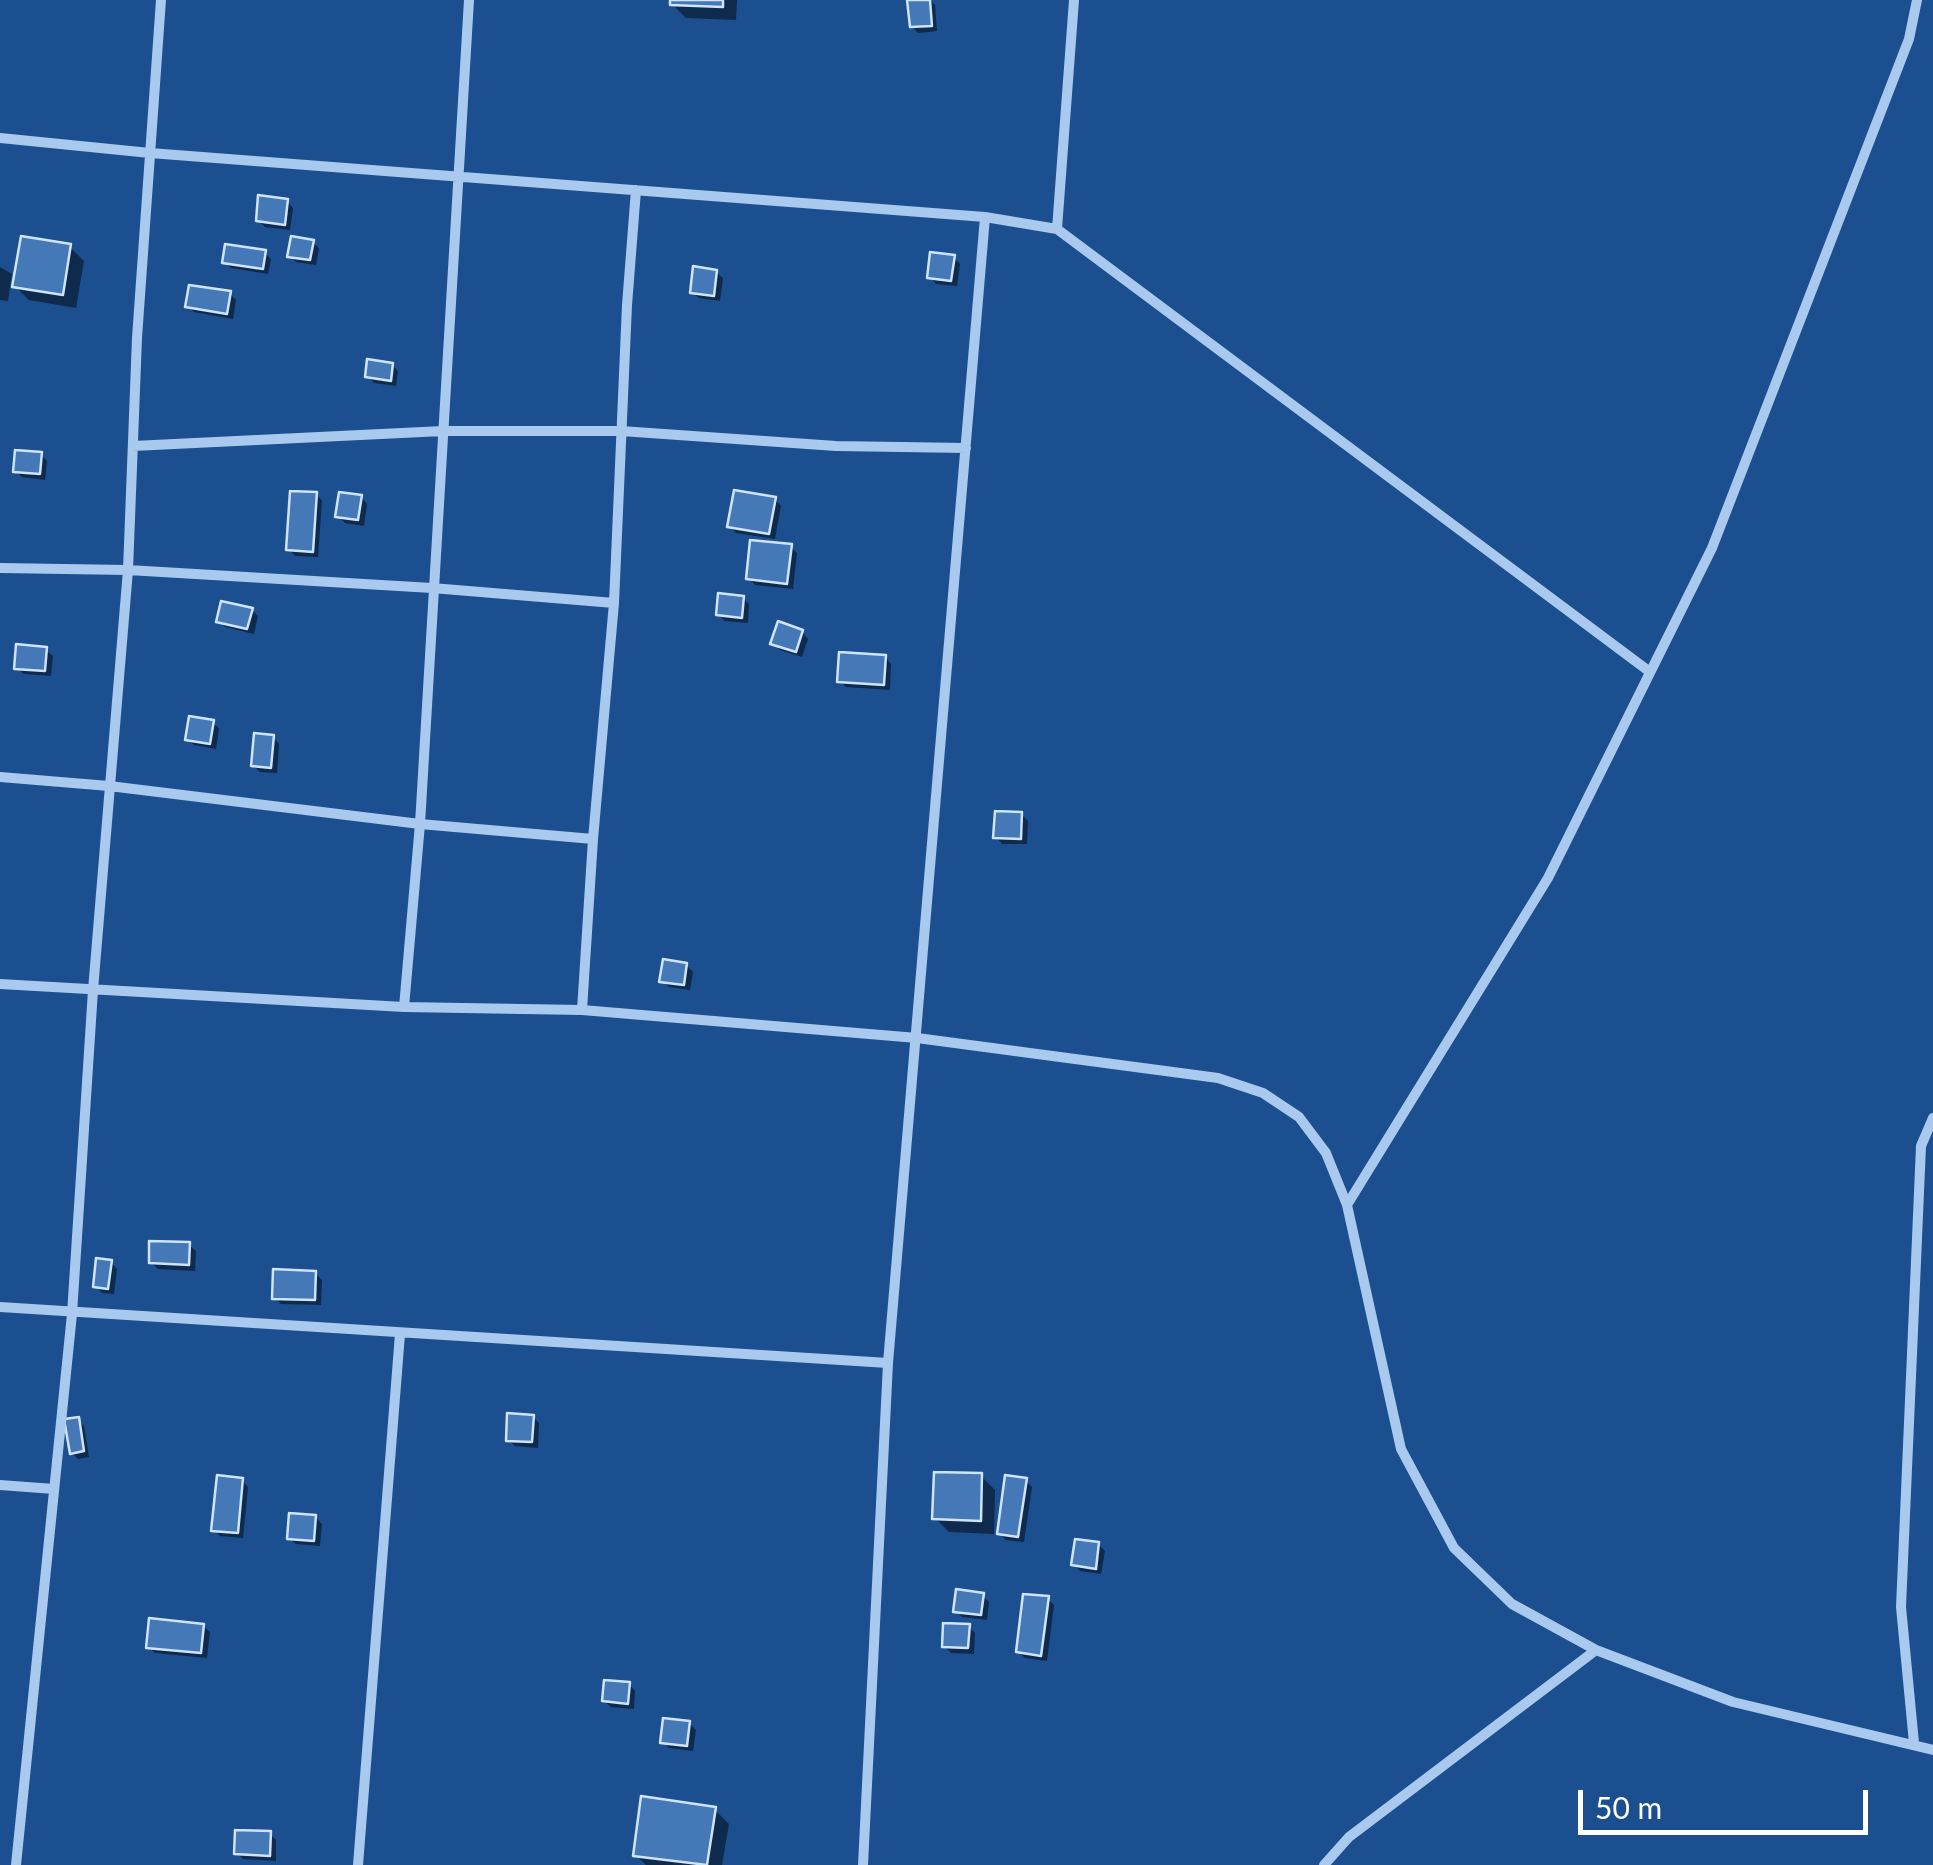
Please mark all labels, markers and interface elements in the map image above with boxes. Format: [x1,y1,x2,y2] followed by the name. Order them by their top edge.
[1583,1770,1873,1832] scale bar
[1595,1789,1662,1825] text: 50 m

